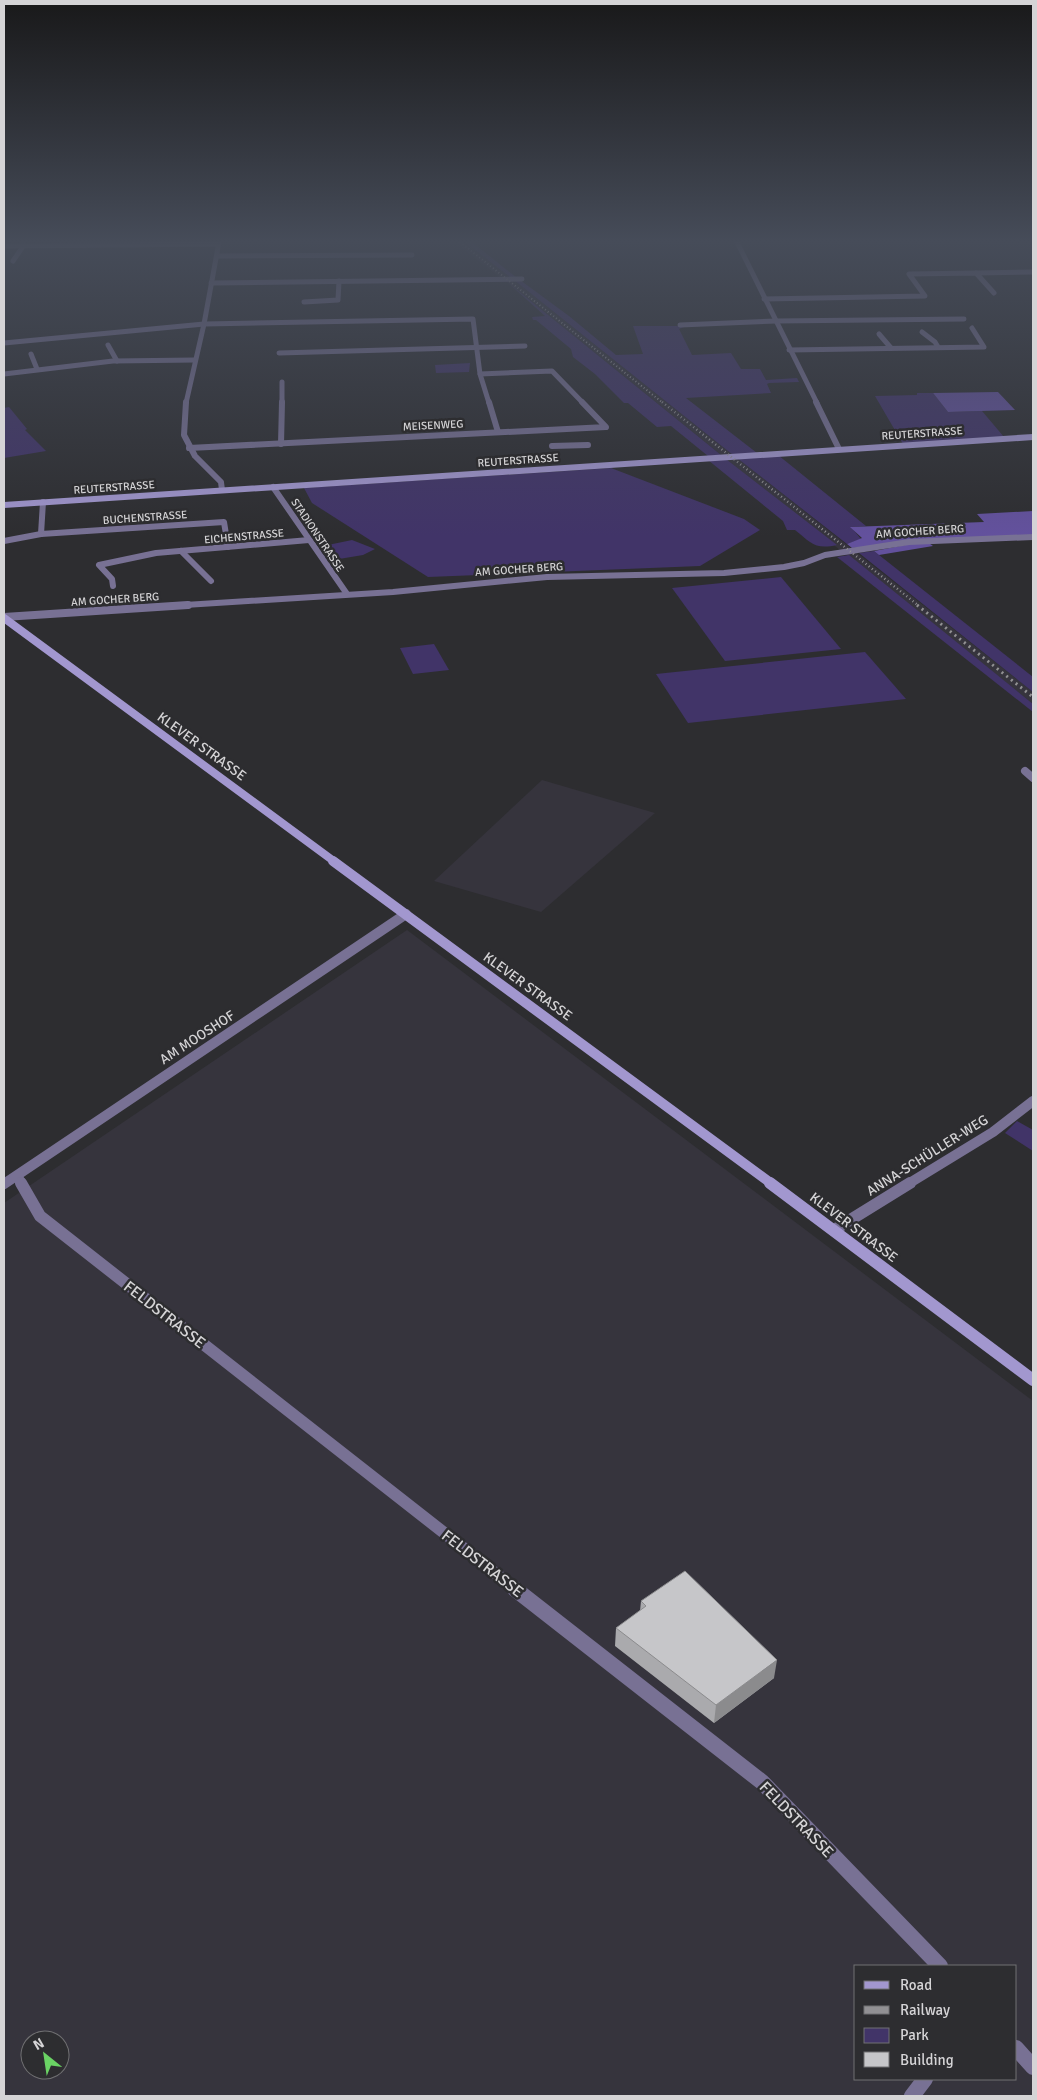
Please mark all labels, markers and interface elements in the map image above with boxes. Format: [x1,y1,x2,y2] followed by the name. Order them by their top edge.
[402,417,464,434] street label: MEISENWEG
[881,424,963,443] street label: REUTERSTRASSE
[477,451,559,470] street label: REUTERSTRASSE
[73,478,155,497] street label: REUTERSTRASSE
[288,496,347,574] street label: STADIONSTRASSE
[102,508,188,527] street label: BUCHENSTRASSE
[876,522,964,541] street label: AM GOCHER BERG
[204,527,285,546] street label: EICHENSTRASSE
[475,560,563,579] street label: AM GOCHER BERG
[71,590,159,609] street label: AM GOCHER BERG
[154,708,249,784] street label: KLEVER STRASSE
[480,948,575,1024] street label: KLEVER STRASSE
[156,1007,238,1068] street label: AM MOOSHOF
[863,1111,991,1200] street label: ANNA-SCHÜLLER-WEG
[806,1189,901,1266] street label: KLEVER STRASSE
[119,1277,209,1353] street label: FELDSTRASSE
[437,1526,527,1602] street label: FELDSTRASSE
[755,1777,838,1862] street label: FELDSTRASSE
[854,1965,1017,2080] legend
[900,1976,932,1994] text: Road
[900,2001,950,2019] text: Railway
[900,2026,929,2044] text: Park
[20,2030,70,2080] north arrow
[30,2034,47,2054] text: N
[900,2051,954,2069] text: Building

